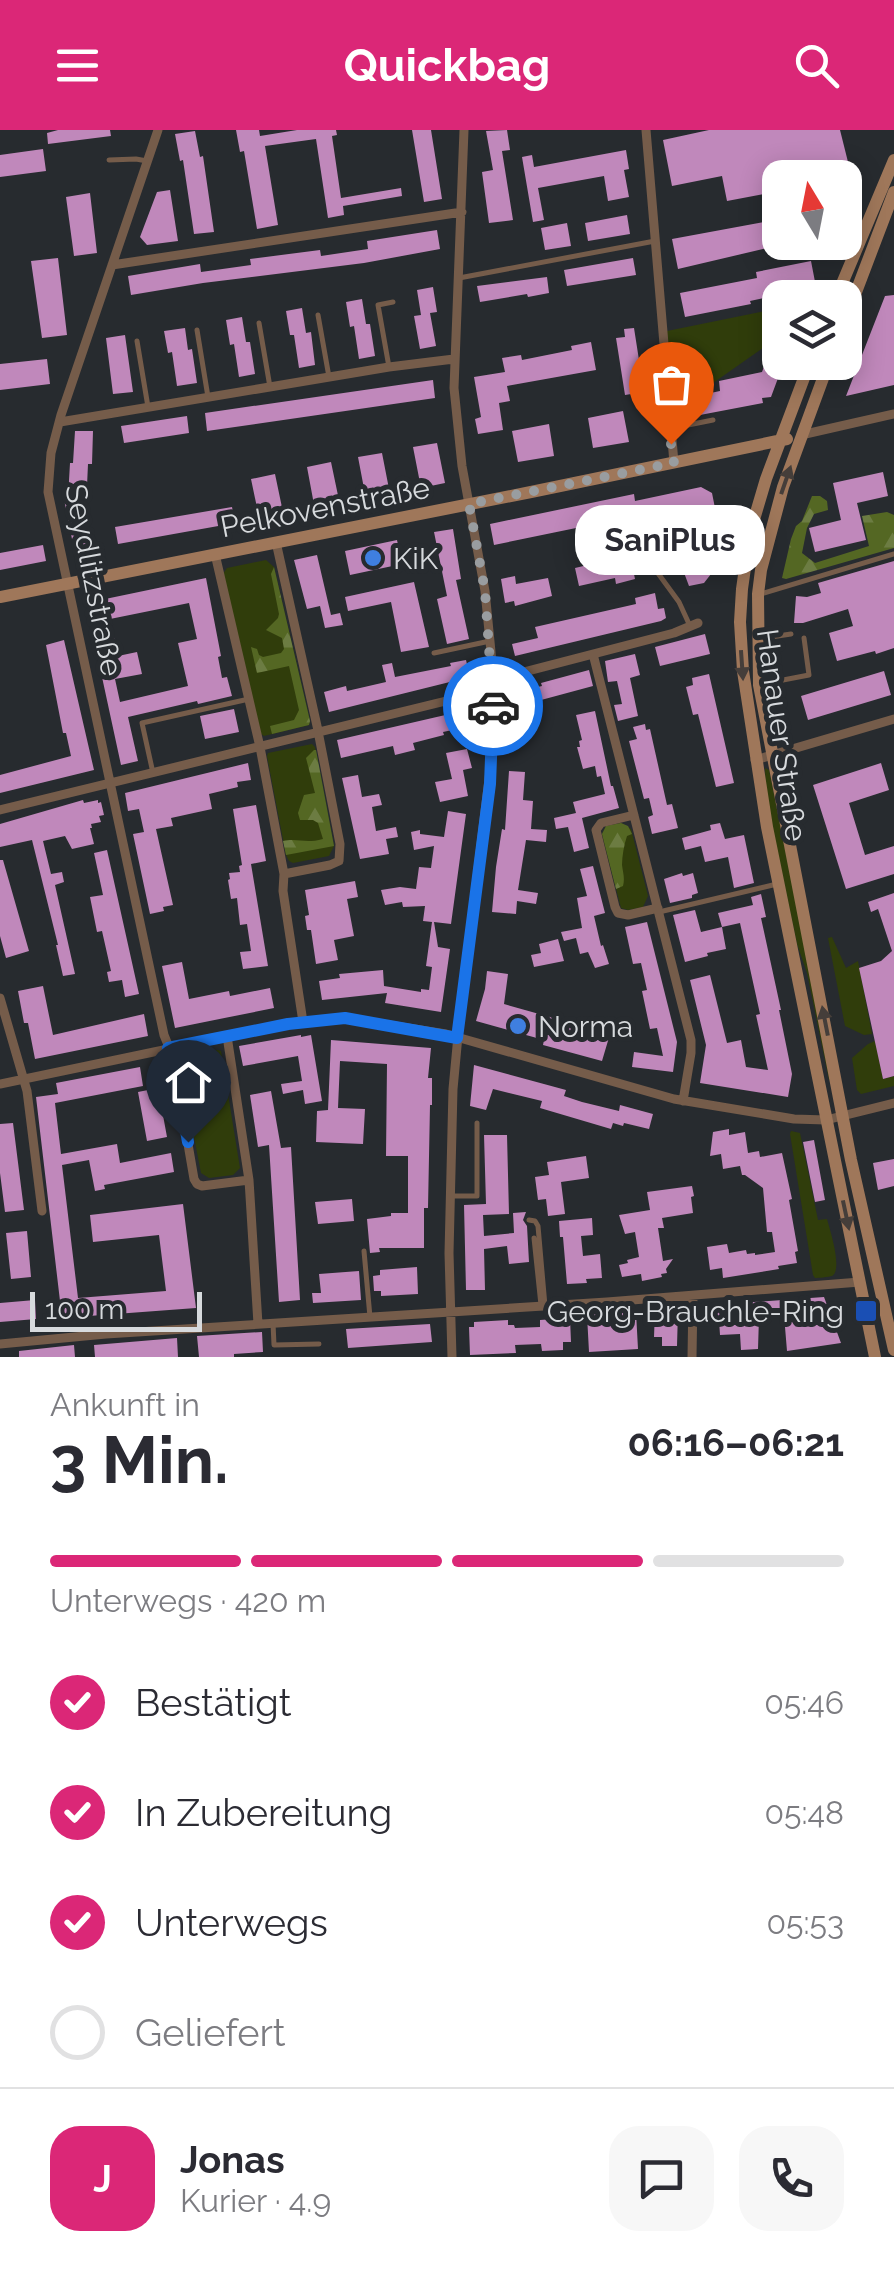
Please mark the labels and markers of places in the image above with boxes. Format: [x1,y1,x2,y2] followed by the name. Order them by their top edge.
[629,342,714,445] pin
[576,504,766,574] callout: SaniPlus
[393,541,439,576] place label: KiK
[362,547,384,569] marker: KiK
[538,1009,633,1044] place label: Norma
[507,1015,529,1037] marker: Norma
[146,1040,231,1143] pin
[547,1294,844,1329] place label: Georg-Brauchle-Ring
[853,1298,879,1324] marker: Georg-Brauchle-Ring

